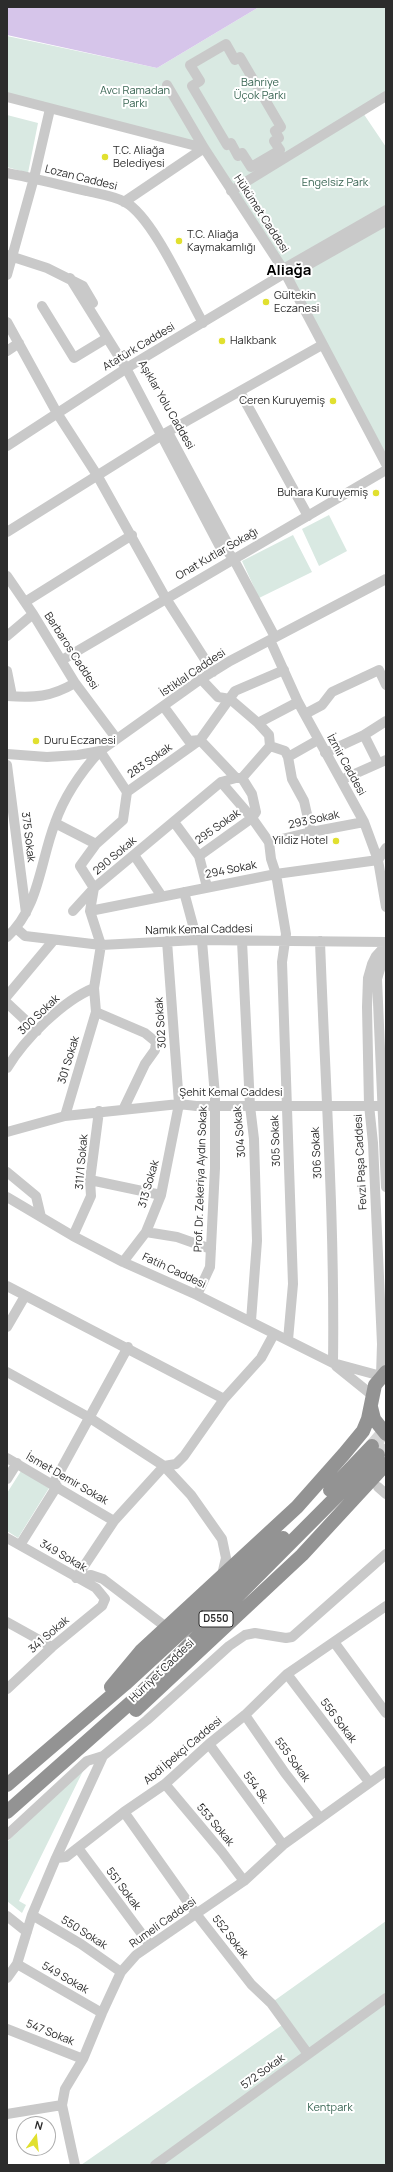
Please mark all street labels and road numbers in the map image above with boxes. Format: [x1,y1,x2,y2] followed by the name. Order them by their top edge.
[43,163,119,193] street label: Lozan Caddesi
[231,173,291,255] street label: Hükümet Caddesi
[101,320,177,374] street label: Atatürk Caddesi
[135,358,197,452] street label: Aşıklar Yolu Caddesi
[173,525,261,583] street label: Onat Kutlar Sokağı
[41,610,101,692] street label: Barbaros Caddesi
[158,646,228,700] street label: İstiklal Caddesi
[324,732,368,798] street label: İzmir Caddesi
[125,741,175,781] street label: 283 Sokak
[193,807,243,847] street label: 295 Sokak
[287,808,341,832] street label: 293 Sokak
[18,811,38,863] street label: 375 Sokak
[91,834,139,878] street label: 290 Sokak
[204,859,258,881] street label: 294 Sokak
[145,922,253,938] street label: Namık Kemal Caddesi
[16,992,62,1038] street label: 300 Sokak
[153,997,169,1049] street label: 302 Sokak
[55,1034,83,1086] street label: 301 Sokak
[179,1086,283,1100] street label: Şehit Kemal Caddesi
[192,1106,210,1252] street label: Prof. Dr. Zekeriya Aydın Sokak
[231,1106,249,1158] street label: 304 Sokak
[352,1114,370,1210] street label: Fevzi Paşa Caddesi
[269,1115,283,1167] street label: 305 Sokak
[309,1127,325,1179] street label: 306 Sokak
[73,1134,91,1190] street label: 311/1 Sokak
[136,1159,162,1209] street label: 313 Sokak
[140,1250,208,1292] street label: Fatih Caddesi
[24,1450,110,1508] street label: İsmet Demir Sokak
[37,1537,89,1575] street label: 349 Sokak
[199,1611,233,1627] road number: D550
[26,1614,72,1656] street label: 341 Sokak
[127,1637,197,1705] street label: Hürriyet Caddesi
[317,1696,359,1746] street label: 556 Sokak
[141,1714,225,1788] street label: Abdi İpekçi Caddesi
[272,1735,312,1785] street label: 555 Sokak
[240,1769,272,1807] street label: 554 Sk.
[193,1801,237,1849] street label: 553 Sokak
[103,1865,143,1913] street label: 551 Sokak
[127,1895,199,1951] street label: Rumeli Caddesi
[209,1913,251,1961] street label: 552 Sokak
[58,1914,110,1952] street label: 550 Sokak
[39,1959,91,1997] street label: 549 Sokak
[24,2017,76,2049] street label: 547 Sokak
[239,2052,287,2092] street label: 572 Sokak

